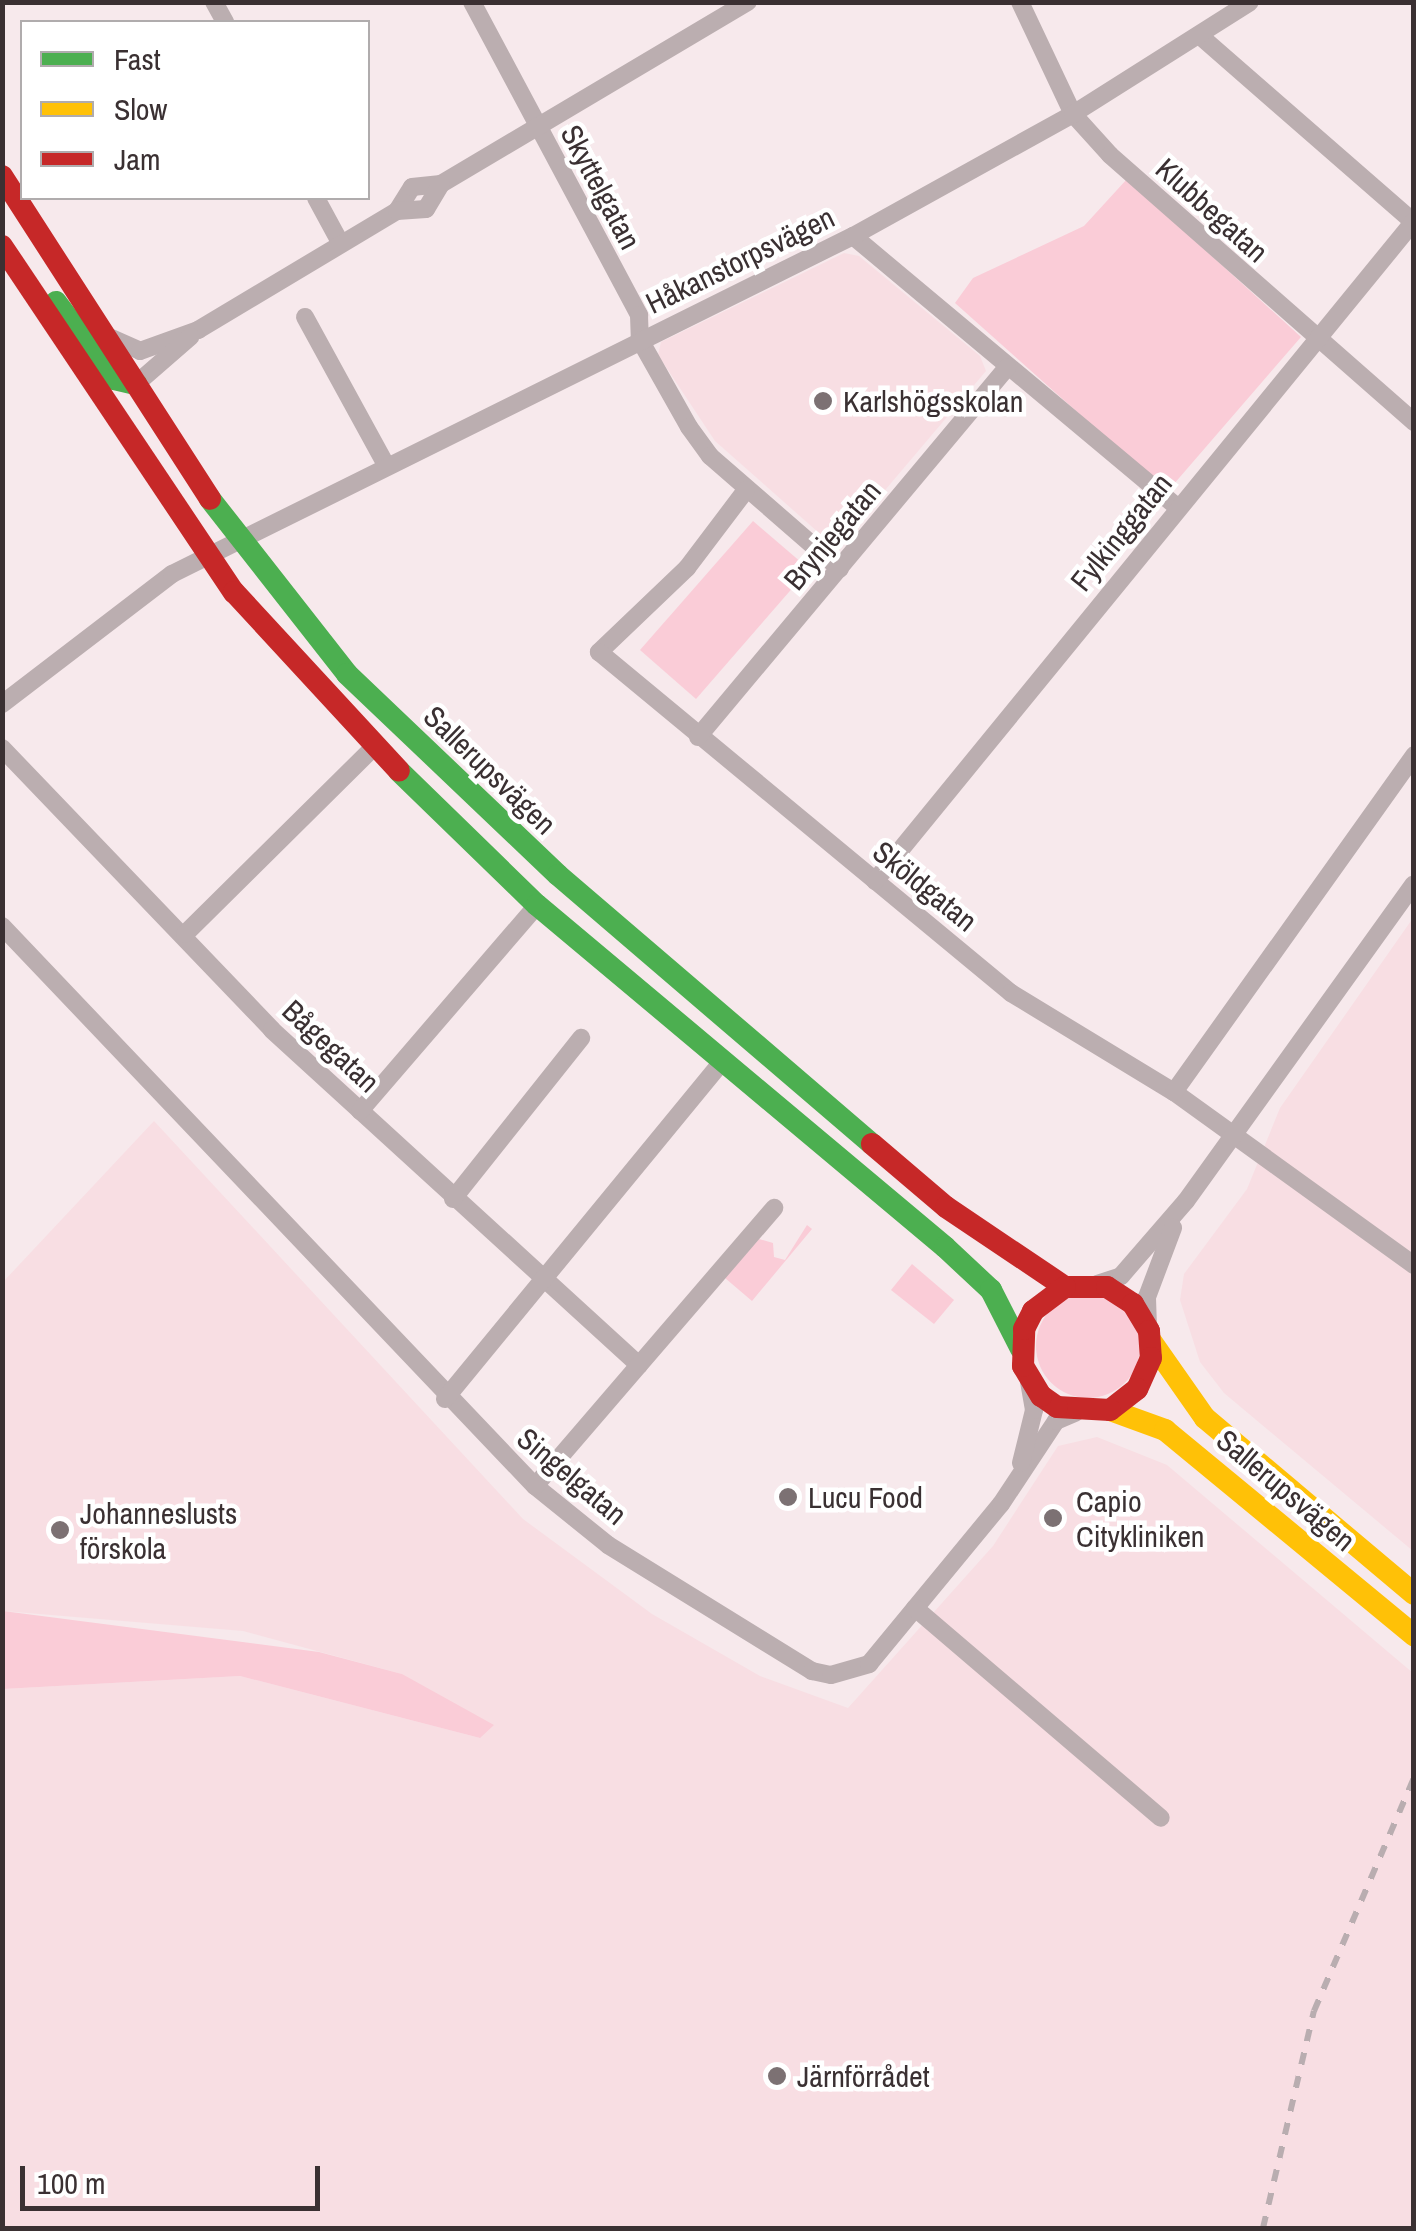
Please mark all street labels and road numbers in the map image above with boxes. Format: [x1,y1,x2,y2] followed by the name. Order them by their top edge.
[553,119,649,255] street label: Skyttelgatan
[1149,150,1275,270] street label: Klubbegatan
[640,199,840,321] street label: Håkanstorpsvägen
[1063,466,1179,598] street label: Fylkinggatan
[776,473,888,597] street label: Brynjegatan
[417,698,563,842] street label: Sallerupsvägen
[866,833,984,939] street label: Sköldgatan
[275,992,387,1100] street label: Bågegatan
[510,1420,634,1532] street label: Singelgatan
[1209,1422,1363,1558] street label: Sallerupsvägen

